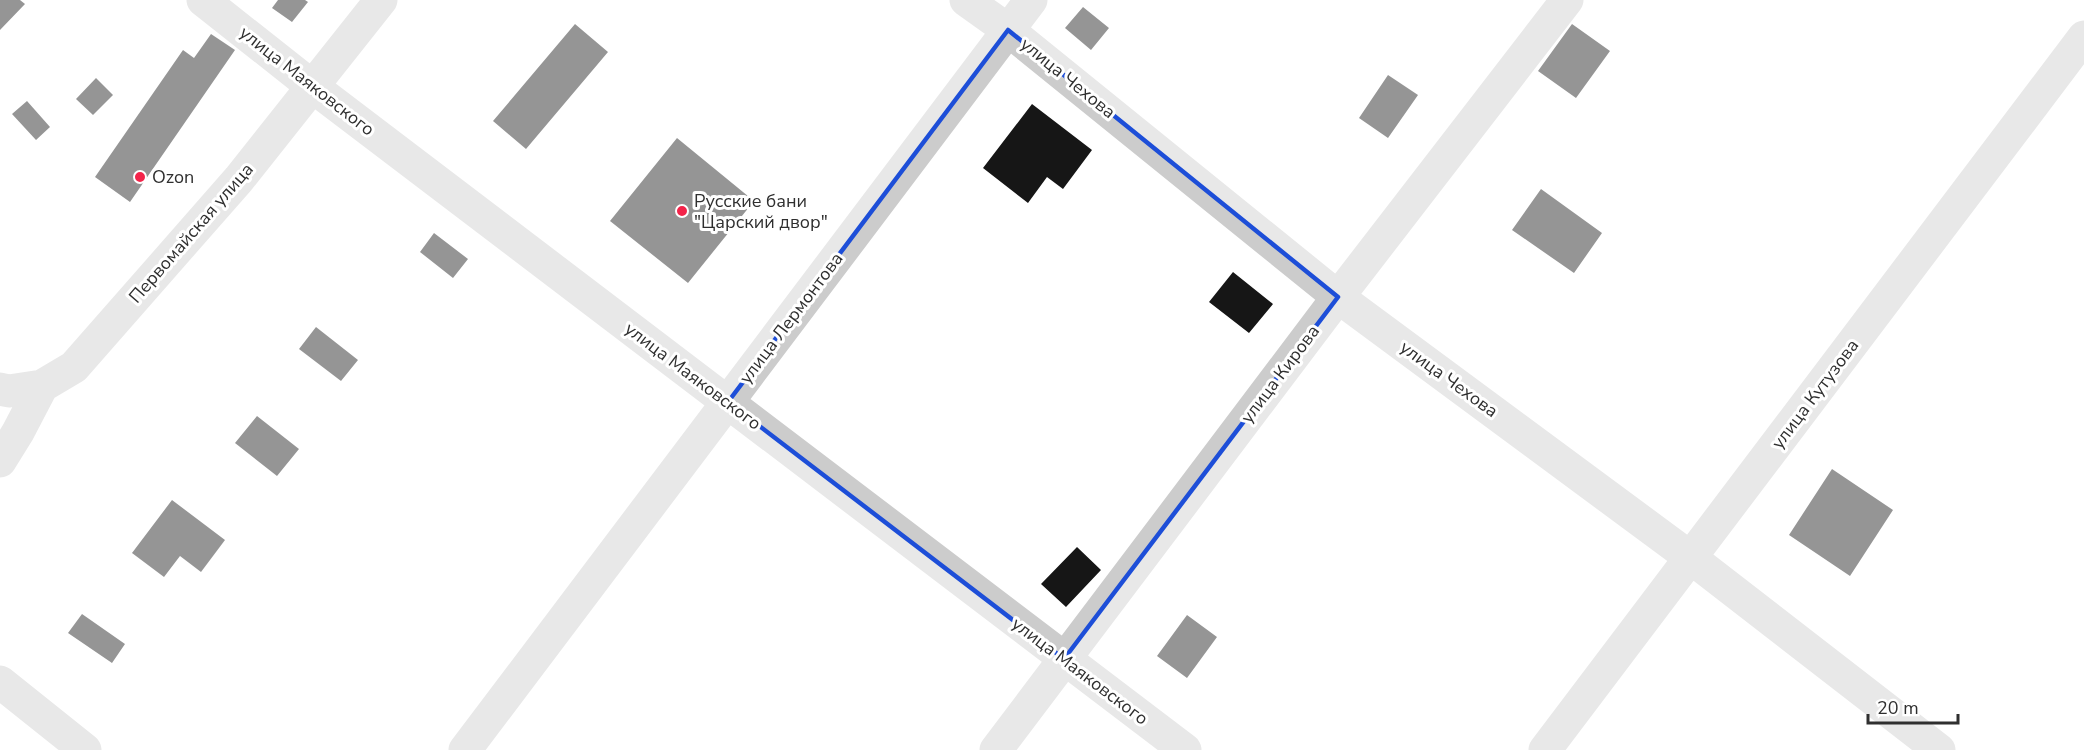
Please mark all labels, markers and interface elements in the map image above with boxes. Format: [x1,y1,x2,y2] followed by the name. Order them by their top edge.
[234,21,380,141] street label: улица Маяковского
[1015,32,1121,124] street label: улица Чехова
[123,158,259,308] street label: Первомайская улица
[152,165,194,189] place label: Ozon
[133,170,147,184] marker: Ozon
[694,189,828,234] place label: Русские бани "Царский двор"
[675,204,689,218] marker: Русские бани "Царский двор"
[734,247,848,389] street label: улица Лермонтова
[620,317,766,435] street label: улица Маяковского
[1235,320,1325,428] street label: улица Кирова
[1766,334,1864,454] street label: улица Кутузова
[1395,335,1503,423] street label: улица Чехова
[1007,612,1153,730] street label: улица Маяковского
[1868,687,1958,725] scale bar
[1877,696,1919,720] text: 20 m

